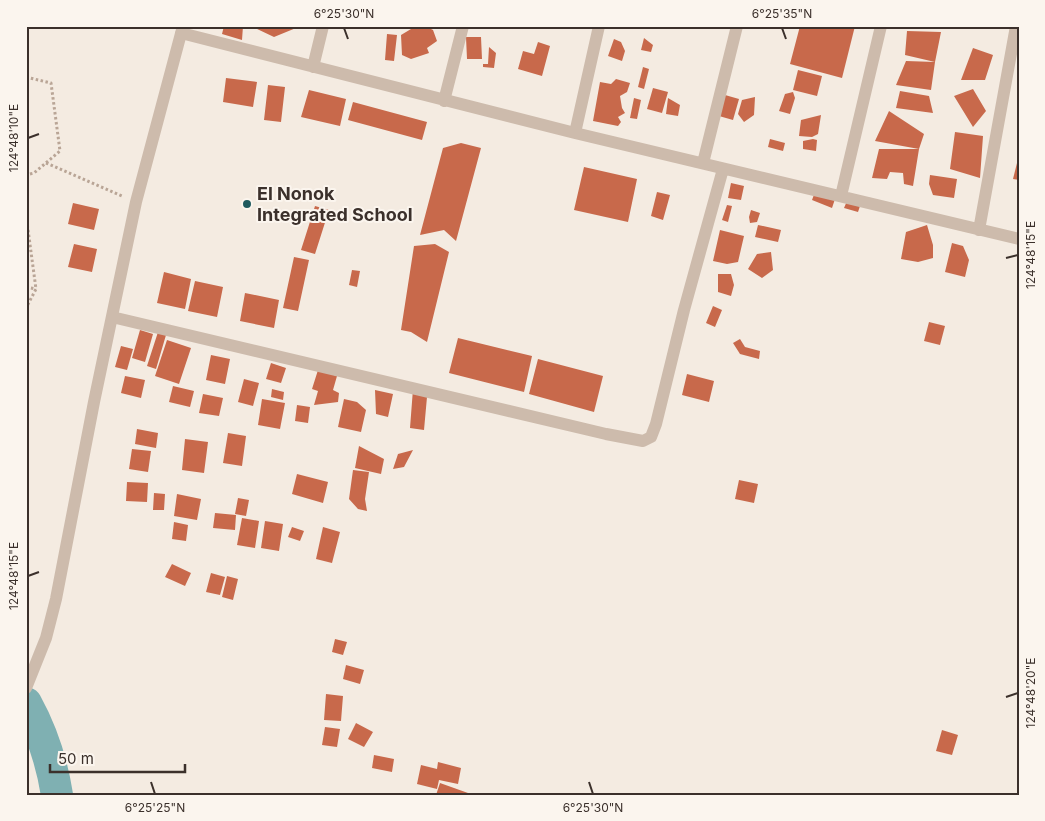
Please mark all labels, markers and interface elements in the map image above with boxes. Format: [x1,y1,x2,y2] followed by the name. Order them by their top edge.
[314,6,374,21] text: 6°25'30"N
[752,6,812,21] text: 6°25'35"N
[6,104,21,172] text: 124°48'10"E
[257,183,413,225] place label: El Nonok Integrated School
[241,198,253,210] marker: El Nonok Integrated School
[1023,221,1038,289] text: 124°48'15"E
[6,542,21,610] text: 124°48'15"E
[1023,658,1038,728] text: 124°48'20"E
[50,741,185,773] scale bar
[58,749,94,768] text: 50 m
[125,800,185,815] text: 6°25'25"N
[563,800,623,815] text: 6°25'30"N

